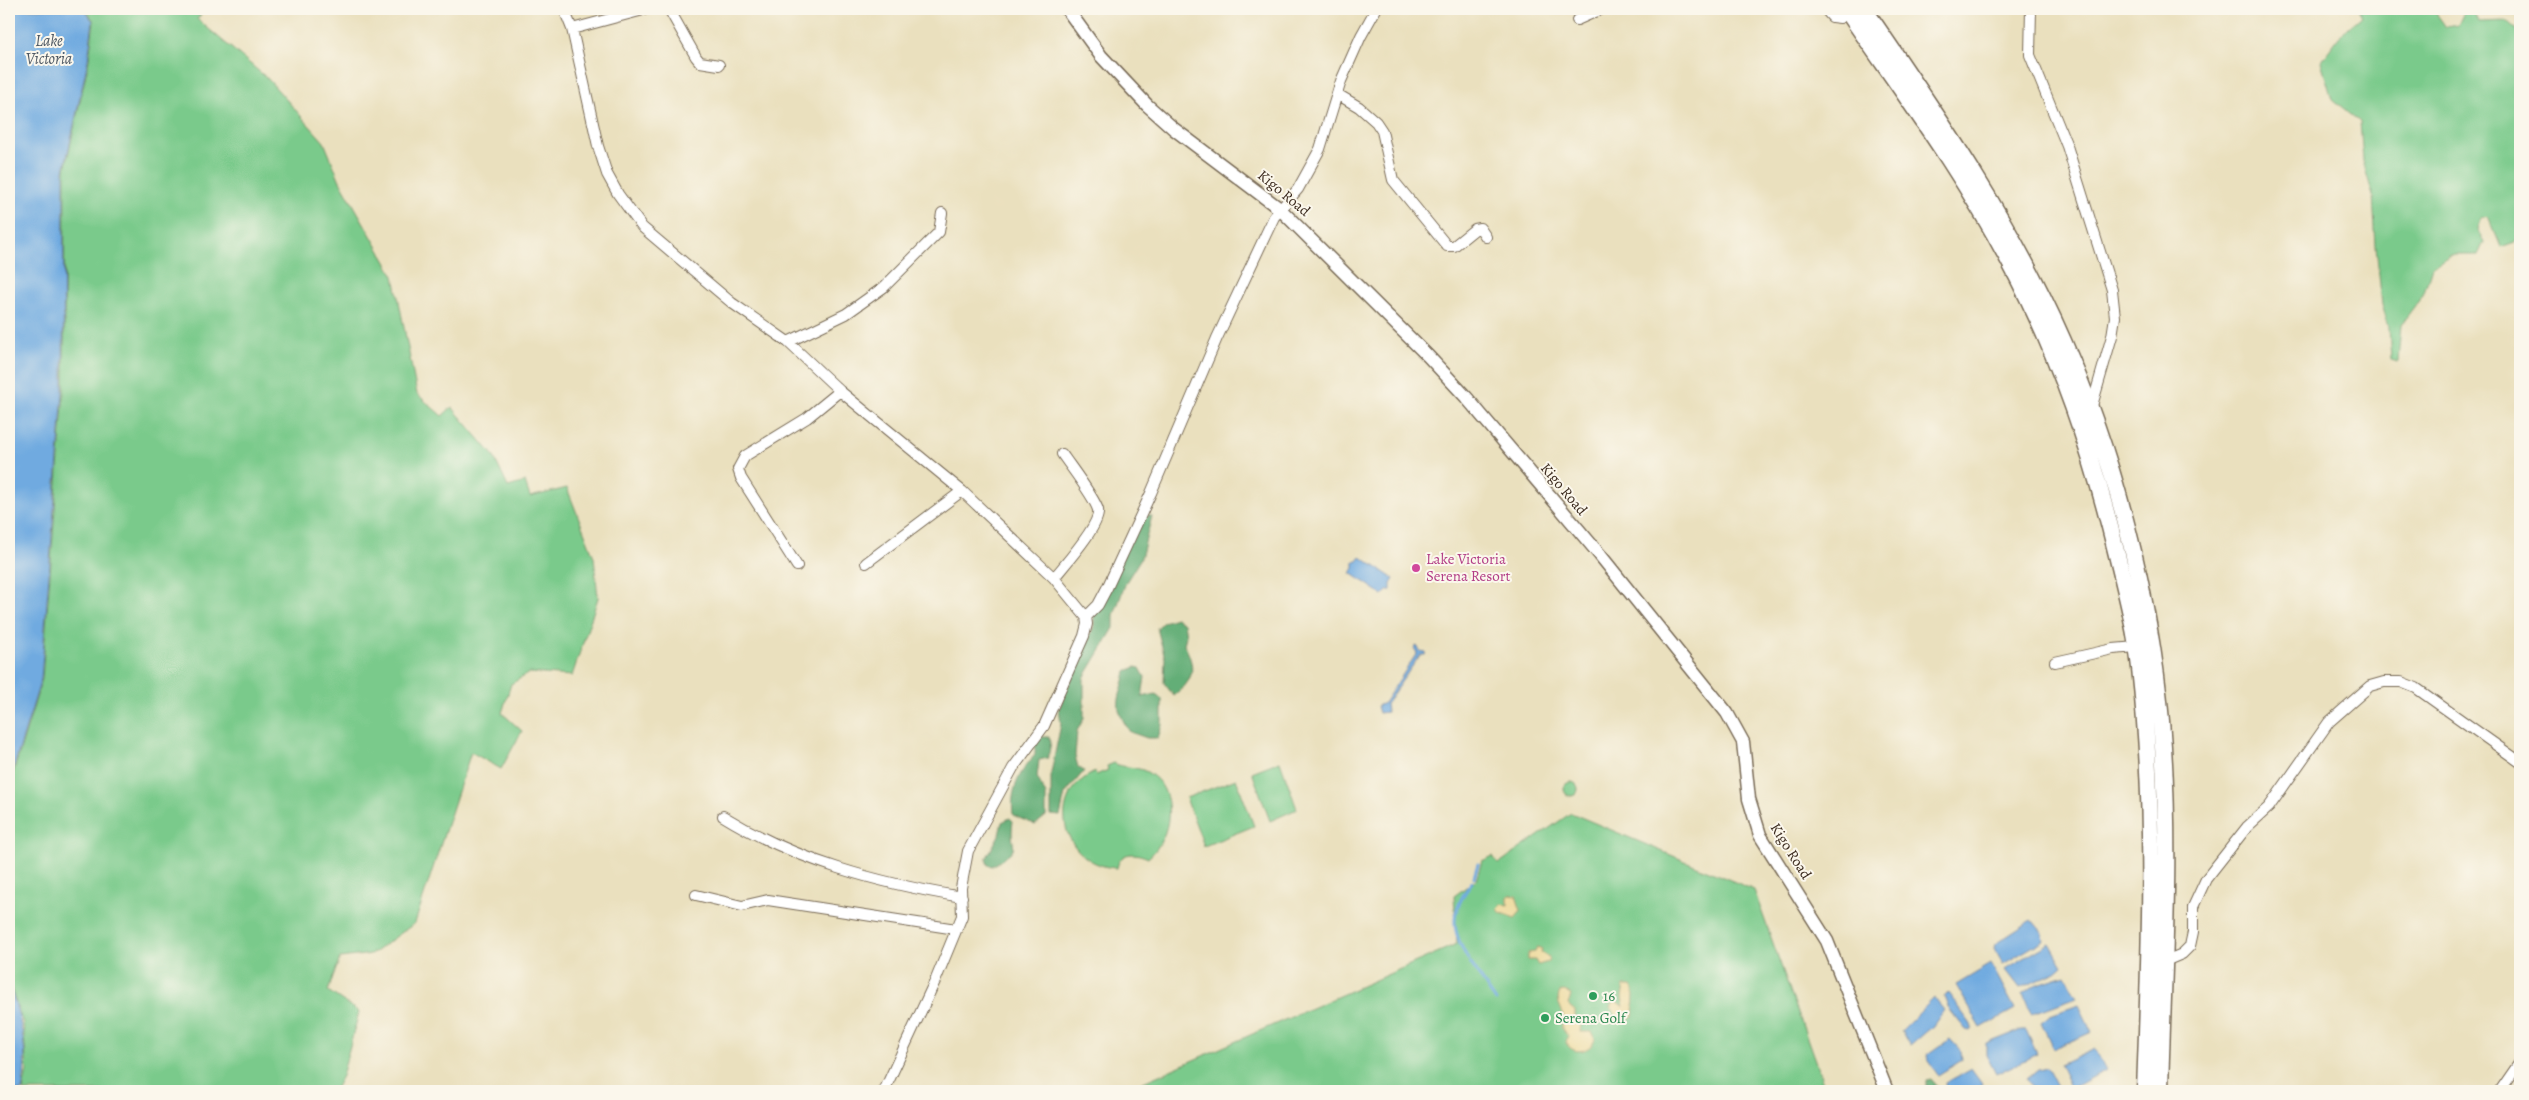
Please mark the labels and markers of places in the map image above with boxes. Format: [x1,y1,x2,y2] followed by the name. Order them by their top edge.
[1426,549,1511,586] place label: Lake Victoria Serena Resort
[1410,562,1422,574] marker: Lake Victoria Serena Resort
[1603,986,1615,1006] place label: 16
[1587,990,1599,1002] marker: 16
[1555,1008,1628,1028] place label: Serena Golf
[1539,1012,1551,1024] marker: Serena Golf

